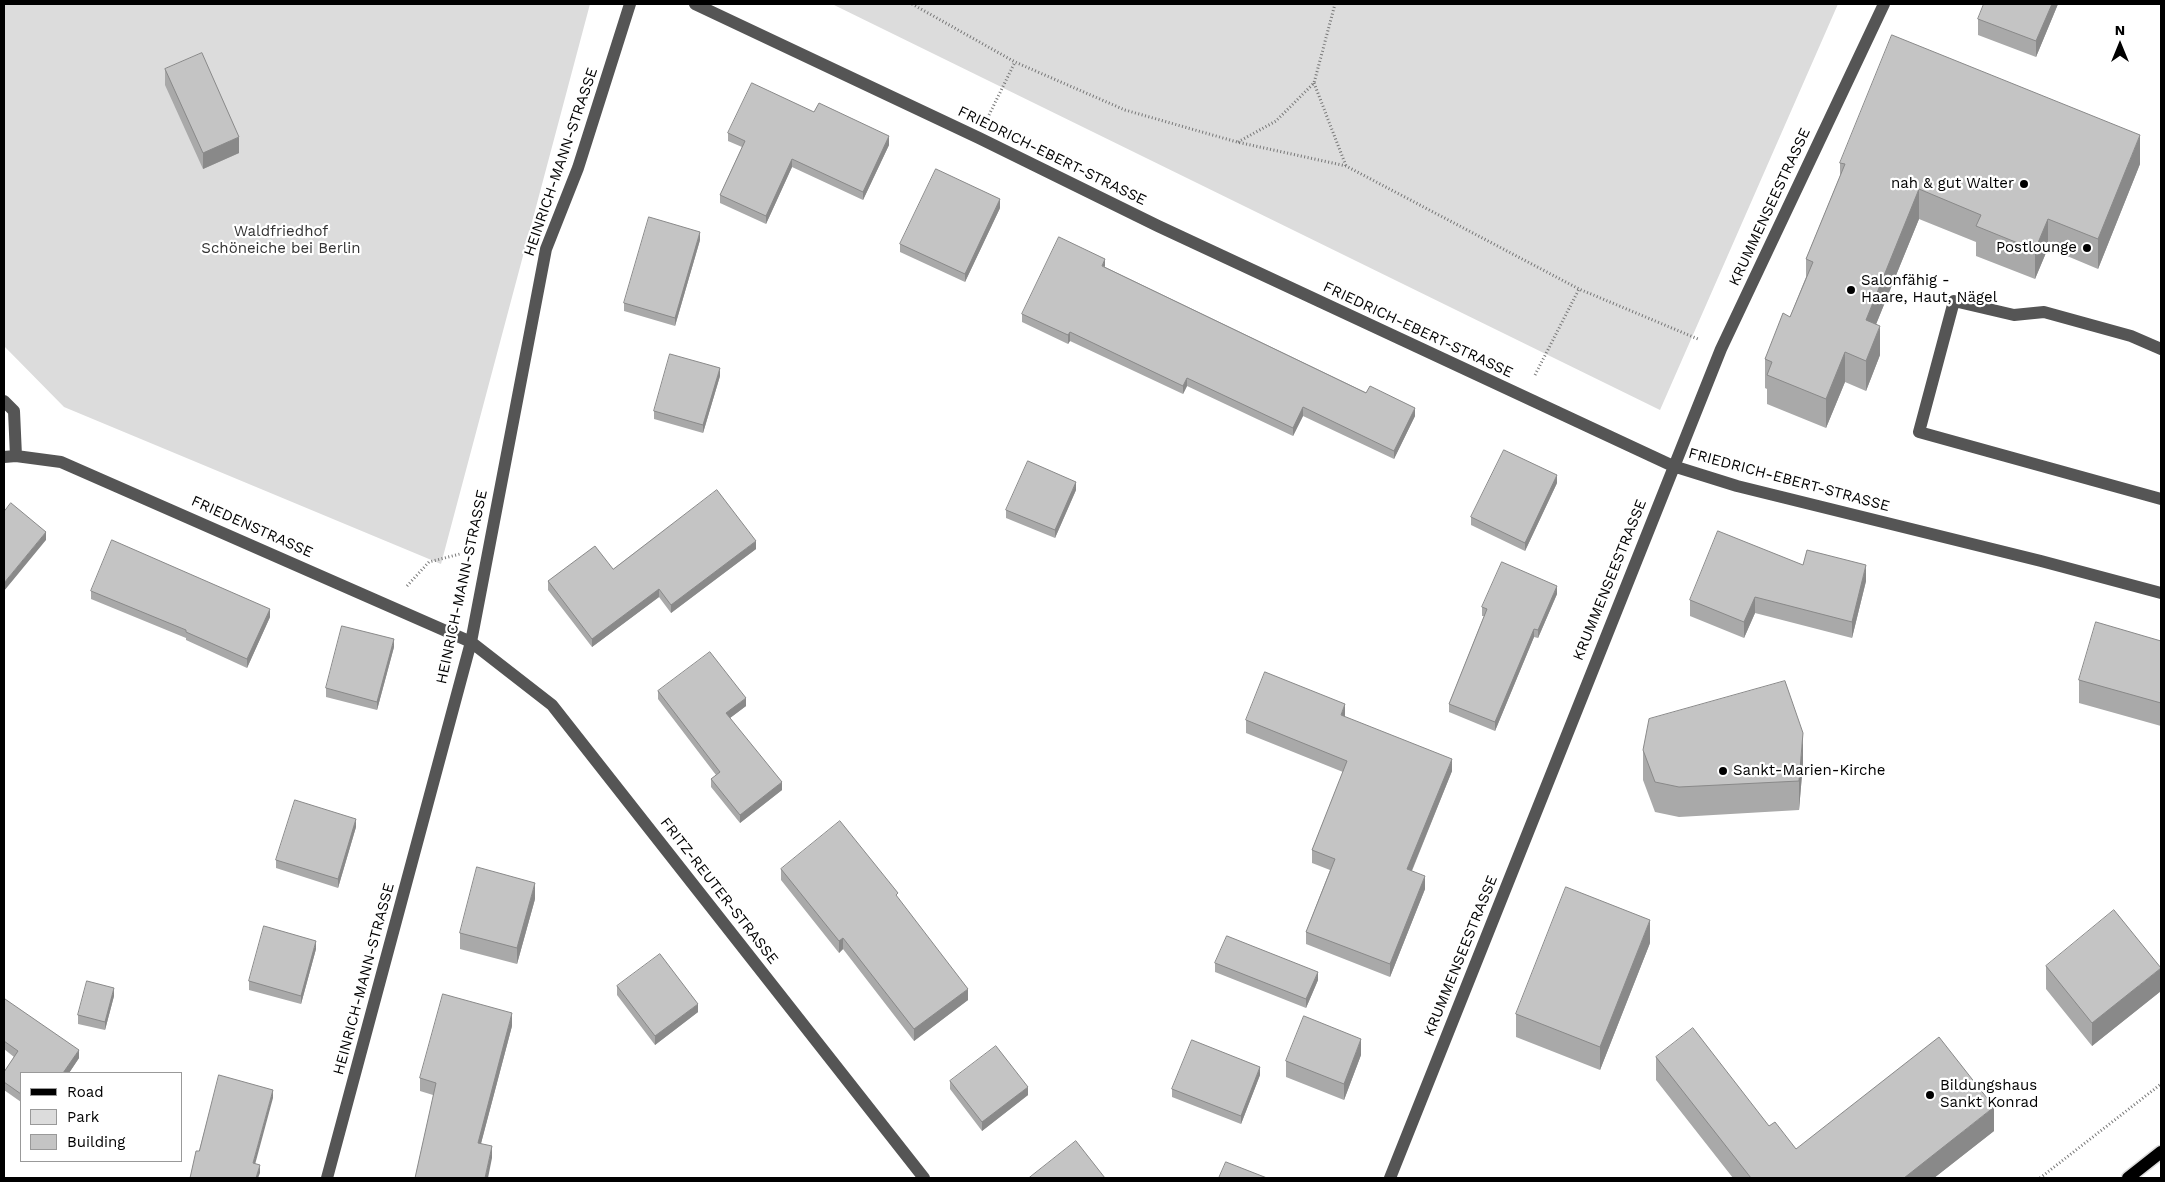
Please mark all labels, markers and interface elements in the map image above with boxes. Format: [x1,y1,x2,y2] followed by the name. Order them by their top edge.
[2095,20,2145,70] north arrow
[2115,22,2125,38] text: N
[520,65,602,259] street label: HEINRICH-MANN-STRASSE
[955,102,1149,210] street label: FRIEDRICH-EBERT-STRASSE
[1725,125,1815,289] street label: KRUMMENSEESTRASSE
[1891,175,2014,193] place label: nah & gut Walter
[2018,178,2030,190] marker: nah & gut Walter
[201,223,361,258] park label: Waldfriedhof Schöneiche bei Berlin
[1996,239,2077,257] place label: Postlounge
[2081,242,2093,254] marker: Postlounge
[1861,272,1997,307] place label: Salonfähig - Haare, Haut, Nägel
[1320,278,1516,382] street label: FRIEDRICH-EBERT-STRASSE
[1845,284,1857,296] marker: Salonfähig - Haare, Haut, Nägel
[1686,444,1892,516] street label: FRIEDRICH-EBERT-STRASSE
[433,488,491,686] street label: HEINRICH-MANN-STRASSE
[188,492,316,562] street label: FRIEDENSTRASSE
[1569,497,1651,663] street label: KRUMMENSEESTRASSE
[1733,762,1885,780] place label: Sankt-Marien-Kirche
[1717,765,1729,777] marker: Sankt-Marien-Kirche
[656,814,782,968] street label: FRITZ-REUTER-STRASSE
[1420,873,1502,1039] street label: KRUMMENSEESTRASSE
[330,881,398,1077] street label: HEINRICH-MANN-STRASSE
[20,1072,182,1162] legend
[1940,1077,2038,1112] place label: Bildungshaus Sankt Konrad
[67,1083,104,1101] text: Road
[1924,1089,1936,1101] marker: Bildungshaus Sankt Konrad
[67,1108,99,1126] text: Park
[67,1133,125,1151] text: Building

